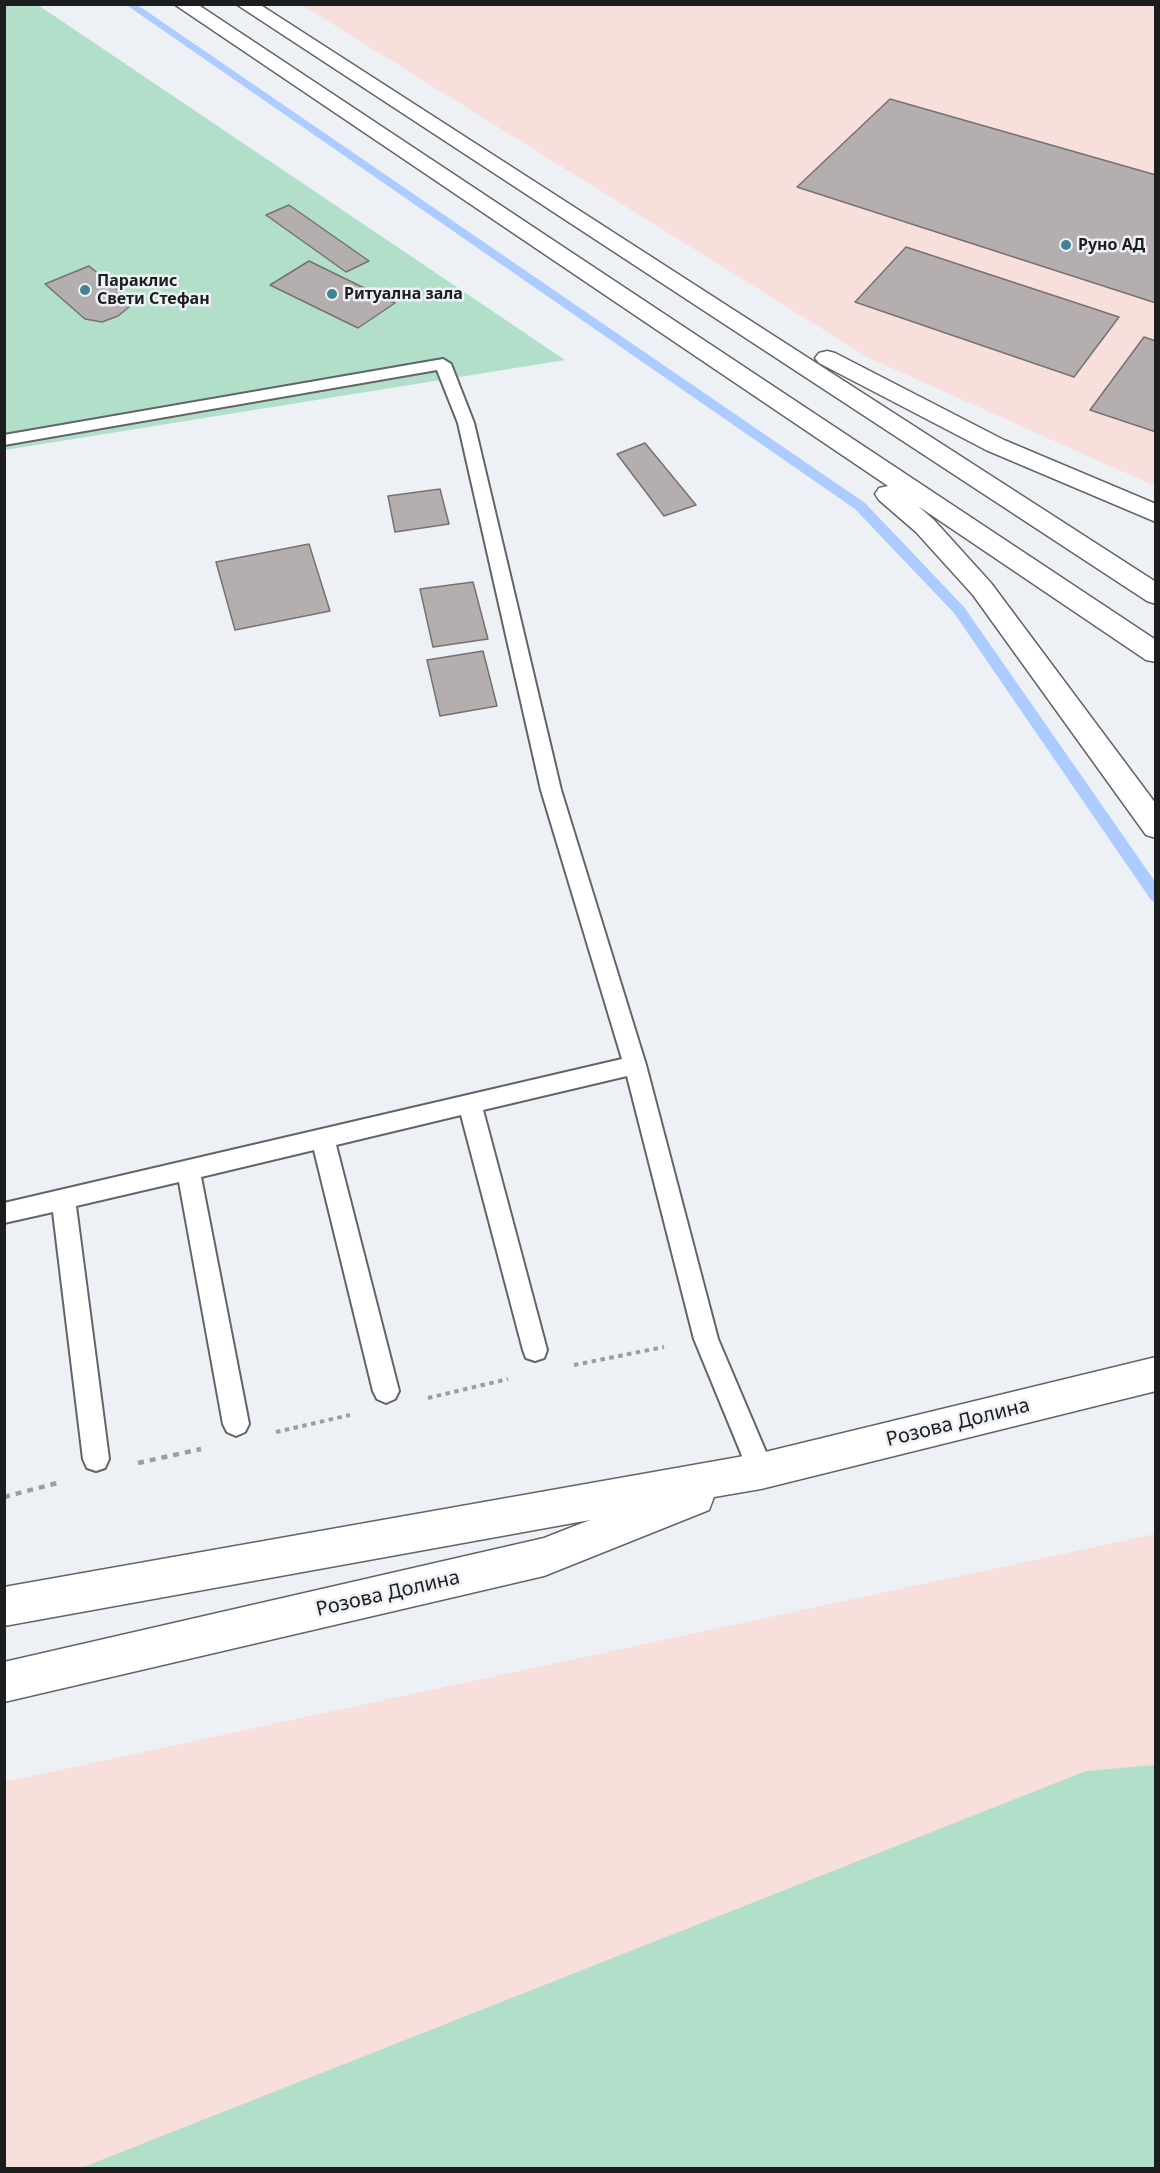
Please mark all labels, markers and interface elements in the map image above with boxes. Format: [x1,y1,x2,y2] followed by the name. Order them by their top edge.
[1078,235,1145,255] place label: Руно АД
[1059,238,1073,252] marker: Руно АД
[97,271,210,309] place label: Параклис Свети Стефан
[78,283,92,297] marker: Параклис Свети Стефан
[344,284,463,304] place label: Ритуална зала
[325,287,339,301] marker: Ритуална зала
[884,1394,1032,1452] street label: Розова Долина
[314,1566,462,1622] street label: Розова Долина

